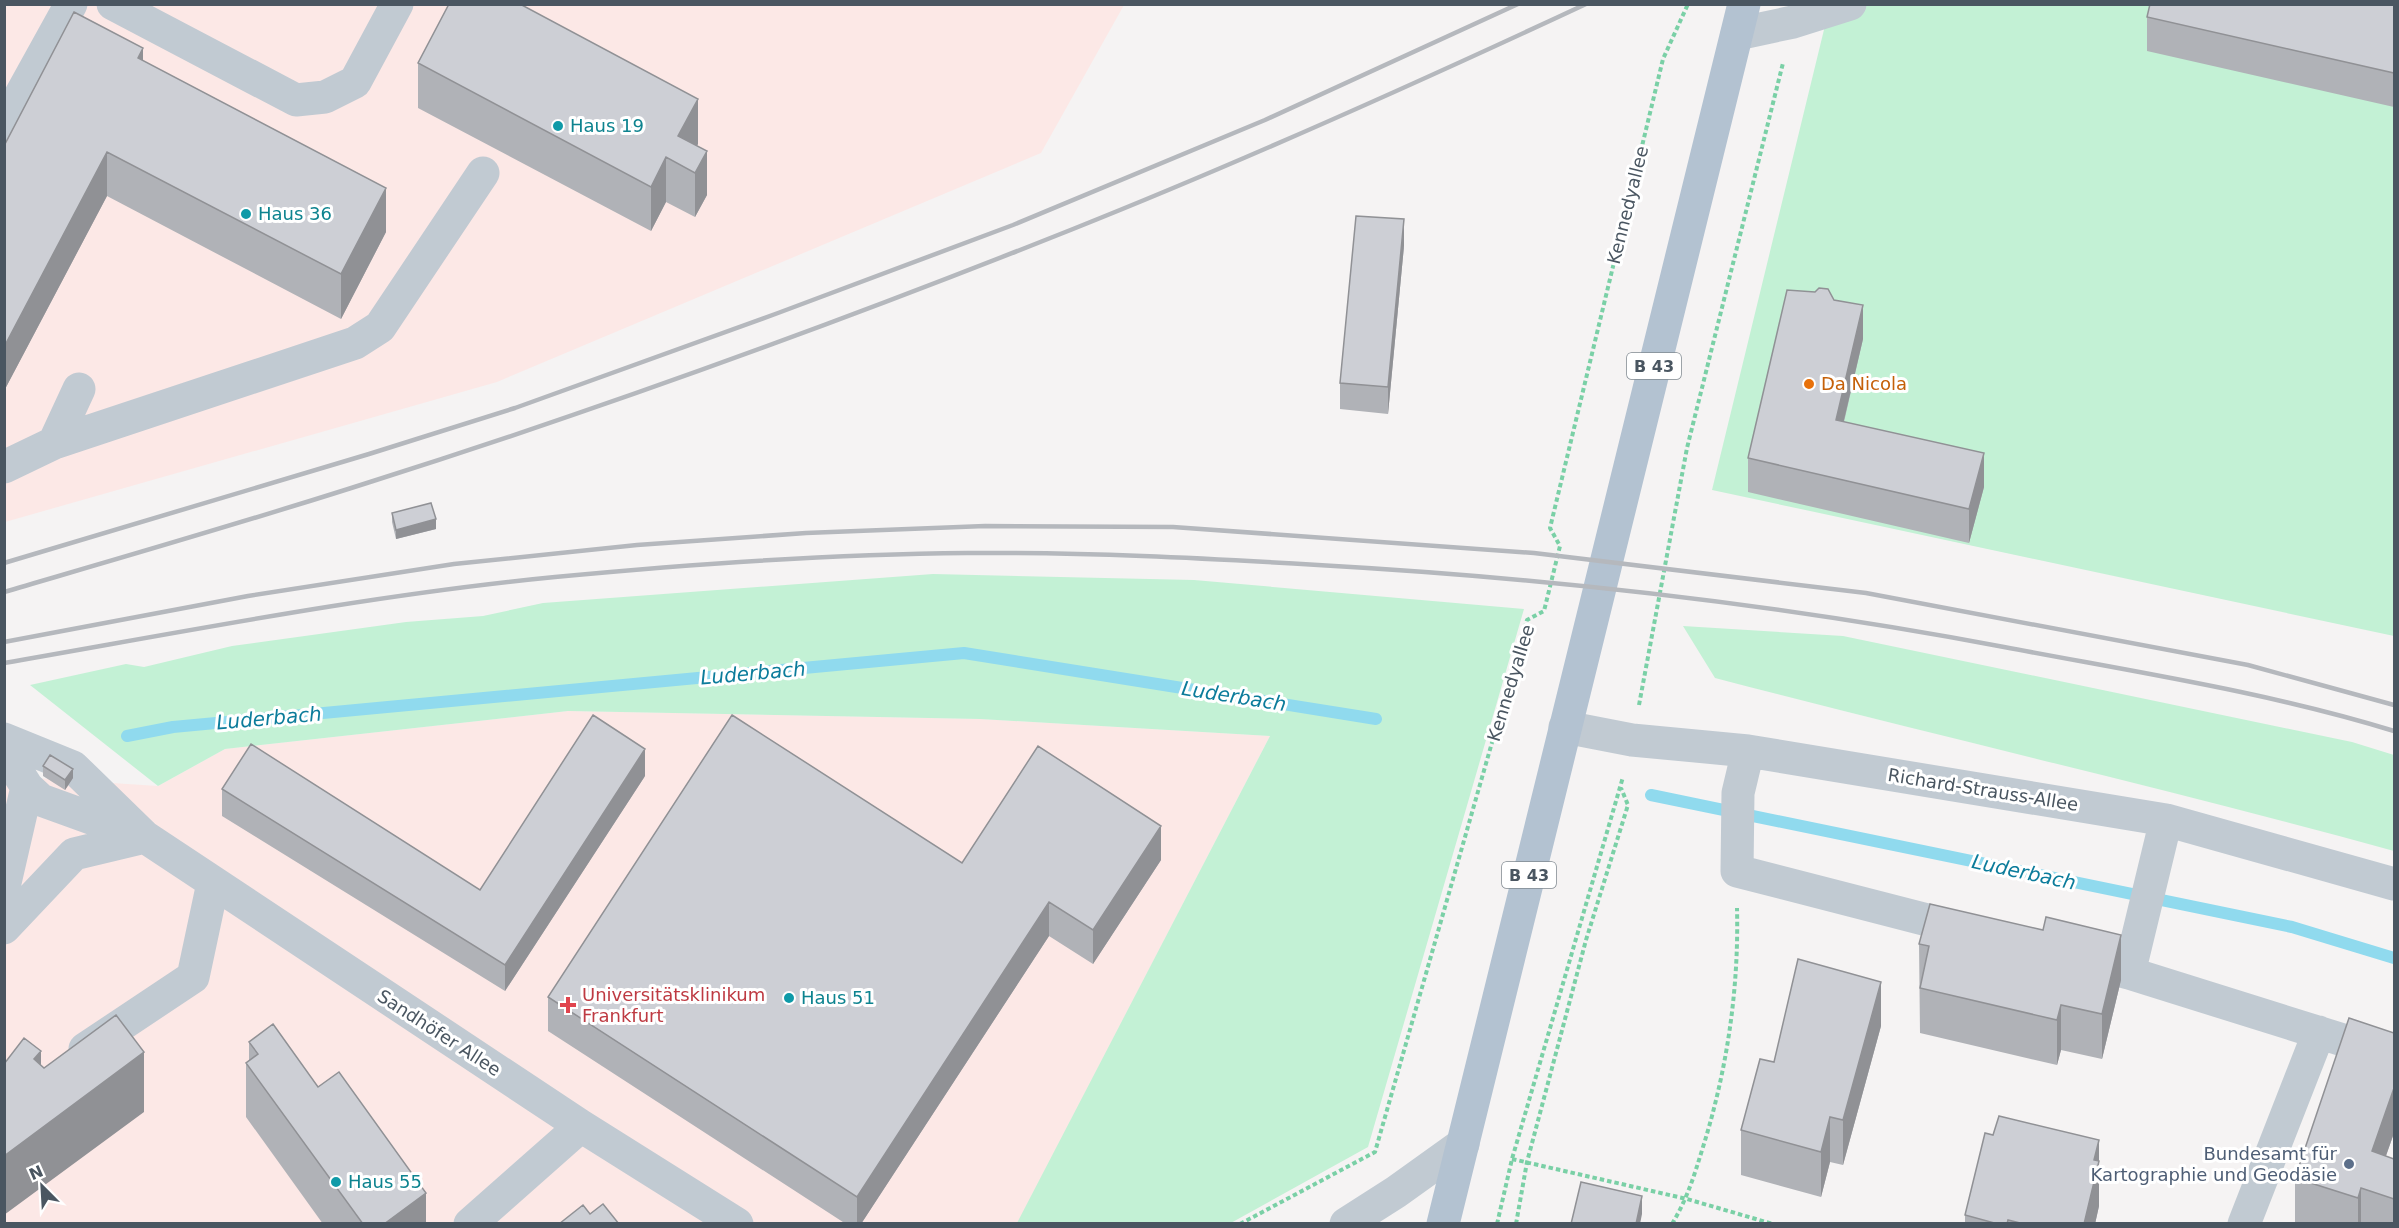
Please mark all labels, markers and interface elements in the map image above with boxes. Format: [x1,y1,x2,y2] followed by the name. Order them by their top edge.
[570,115,644,136] place label: Haus 19
[551,119,565,133] marker: Haus 19
[1603,144,1652,266] street label: Kennedyallee
[258,203,332,224] place label: Haus 36
[239,207,253,221] marker: Haus 36
[1627,353,1681,379] road number: B 43
[1821,373,1907,394] place label: Da Nicola
[1802,377,1816,391] marker: Da Nicola
[1483,622,1538,744] street label: Kennedyallee
[699,656,807,690] water label: Luderbach
[1180,676,1288,716] water label: Luderbach
[215,701,323,735] water label: Luderbach
[1886,764,2080,815] street label: Richard-Strauss-Allee
[1970,849,2078,895] water label: Luderbach
[1502,862,1556,888] road number: B 43
[582,984,765,1026] place label: Universitätsklinikum Frankfurt
[374,985,505,1080] street label: Sandhöfer Allee
[801,987,875,1008] place label: Haus 51
[782,991,796,1005] marker: Haus 51
[559,996,577,1014] marker: Universitätsklinikum Frankfurt
[2091,1143,2338,1185] place label: Bundesamt für Kartographie und Geodäsie
[12,1156,72,1216] north arrow
[2342,1157,2356,1171] marker: Bundesamt für Kartographie und Geodäsie
[26,1161,46,1184] text: N
[348,1171,422,1192] place label: Haus 55
[329,1175,343,1189] marker: Haus 55

